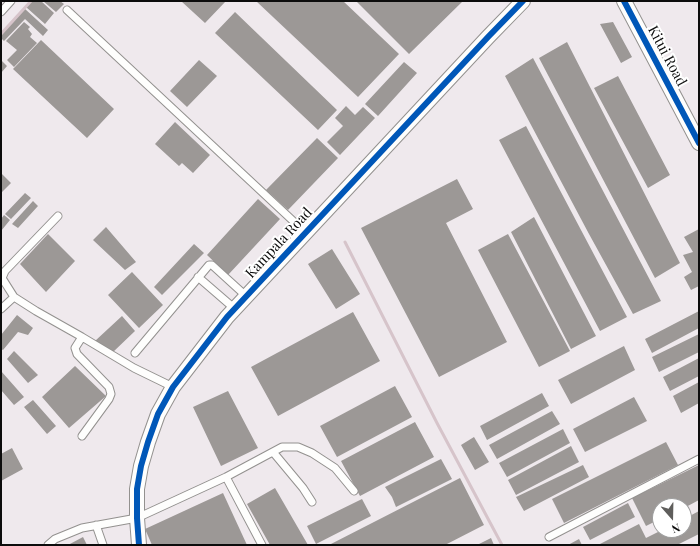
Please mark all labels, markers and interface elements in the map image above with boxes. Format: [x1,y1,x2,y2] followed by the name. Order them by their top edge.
[644,23,690,89] street label: Kitui Road
[242,204,316,282] street label: Kampala Road
[652,498,692,538] north arrow
[670,520,682,537] text: N

